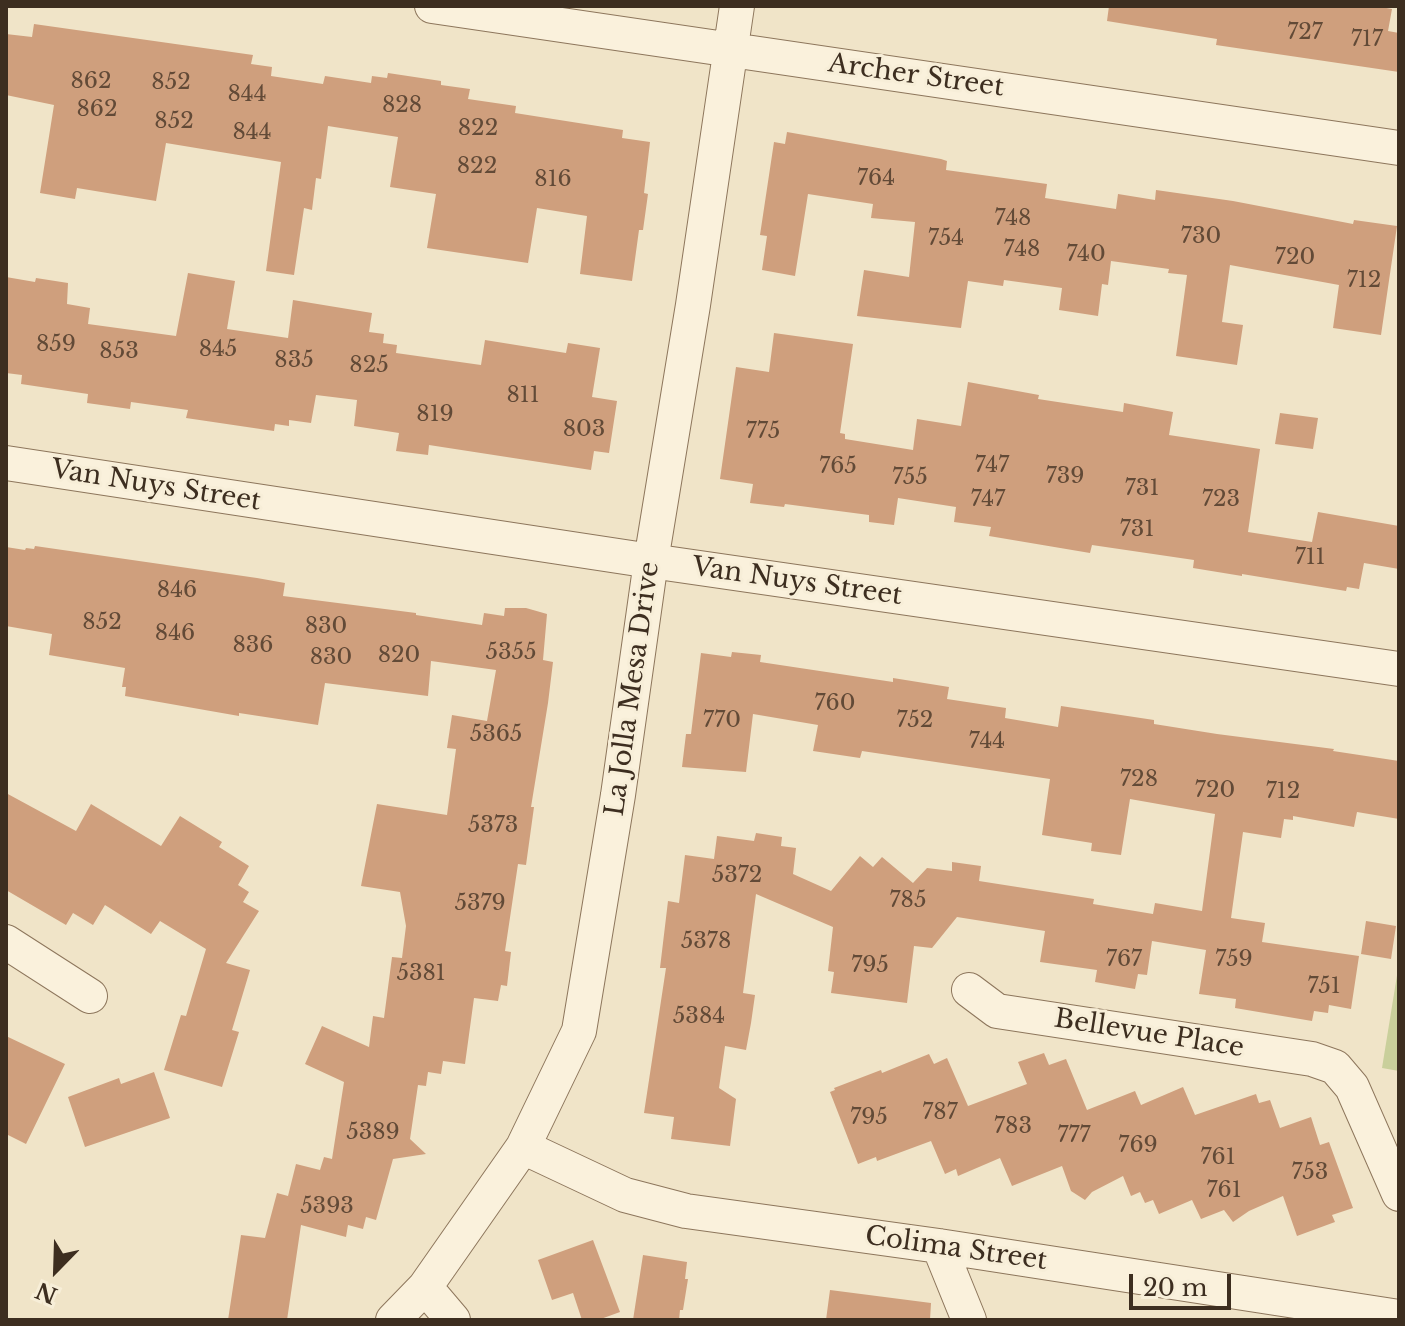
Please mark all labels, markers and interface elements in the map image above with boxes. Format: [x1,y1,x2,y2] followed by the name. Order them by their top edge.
[1287,20,1323,46] house number: 727
[1351,27,1383,53] house number: 717
[826,48,1006,104] street label: Archer Street
[70,69,112,95] house number: 862
[151,70,191,96] house number: 852
[227,82,267,108] house number: 844
[382,93,422,119] house number: 828
[76,97,118,123] house number: 862
[154,109,194,135] house number: 852
[458,116,498,142] house number: 822
[232,120,272,146] house number: 844
[457,154,497,180] house number: 822
[857,166,895,192] house number: 764
[534,167,572,193] house number: 816
[995,206,1031,232] house number: 748
[1181,224,1221,250] house number: 730
[928,226,964,252] house number: 754
[1004,237,1040,263] house number: 748
[1066,242,1106,268] house number: 740
[1275,245,1315,271] house number: 720
[1347,268,1381,294] house number: 712
[36,332,76,358] house number: 859
[199,337,237,363] house number: 845
[99,339,139,365] house number: 853
[274,348,314,374] house number: 835
[349,353,389,379] house number: 825
[507,383,539,409] house number: 811
[416,402,454,428] house number: 819
[563,417,605,443] house number: 803
[746,419,780,445] house number: 775
[975,453,1009,479] house number: 747
[49,454,263,518] street label: Van Nuys Street
[819,454,857,480] house number: 765
[1046,464,1084,490] house number: 739
[892,465,928,491] house number: 755
[1125,476,1159,502] house number: 731
[971,487,1005,513] house number: 747
[1202,487,1240,513] house number: 723
[1120,517,1154,543] house number: 731
[1295,545,1325,571] house number: 711
[690,552,904,612] street label: Van Nuys Street
[600,560,666,818] street label: La Jolla Mesa Drive
[157,578,197,604] house number: 846
[82,610,122,636] house number: 852
[305,614,347,640] house number: 830
[155,621,195,647] house number: 846
[232,633,274,659] house number: 836
[485,640,537,666] house number: 5355
[378,643,420,669] house number: 820
[310,645,352,671] house number: 830
[815,691,855,717] house number: 760
[703,708,741,734] house number: 770
[897,708,933,734] house number: 752
[470,722,522,748] house number: 5365
[969,729,1005,755] house number: 744
[1120,767,1158,793] house number: 728
[1195,778,1235,804] house number: 720
[1266,779,1300,805] house number: 712
[468,813,518,839] house number: 5373
[712,863,762,889] house number: 5372
[890,888,926,914] house number: 785
[454,891,506,917] house number: 5379
[681,929,731,955] house number: 5378
[1106,947,1142,973] house number: 767
[1215,947,1253,973] house number: 759
[851,953,889,979] house number: 795
[396,961,446,987] house number: 5381
[1307,974,1341,1000] house number: 751
[673,1004,725,1030] house number: 5384
[1052,1004,1246,1064] street label: Bellevue Place
[922,1100,958,1126] house number: 787
[850,1105,888,1131] house number: 795
[994,1114,1032,1140] house number: 783
[346,1120,400,1146] house number: 5389
[1057,1123,1091,1149] house number: 777
[1118,1133,1158,1159] house number: 769
[1200,1145,1236,1171] house number: 761
[1292,1160,1328,1186] house number: 753
[1206,1178,1242,1204] house number: 761
[300,1194,354,1220] house number: 5393
[863,1221,1049,1277] street label: Colima Street
[16,1230,96,1310] north arrow
[1133,1258,1235,1308] scale bar
[1143,1273,1208,1302] text: 20 m
[32,1276,61,1309] text: N

